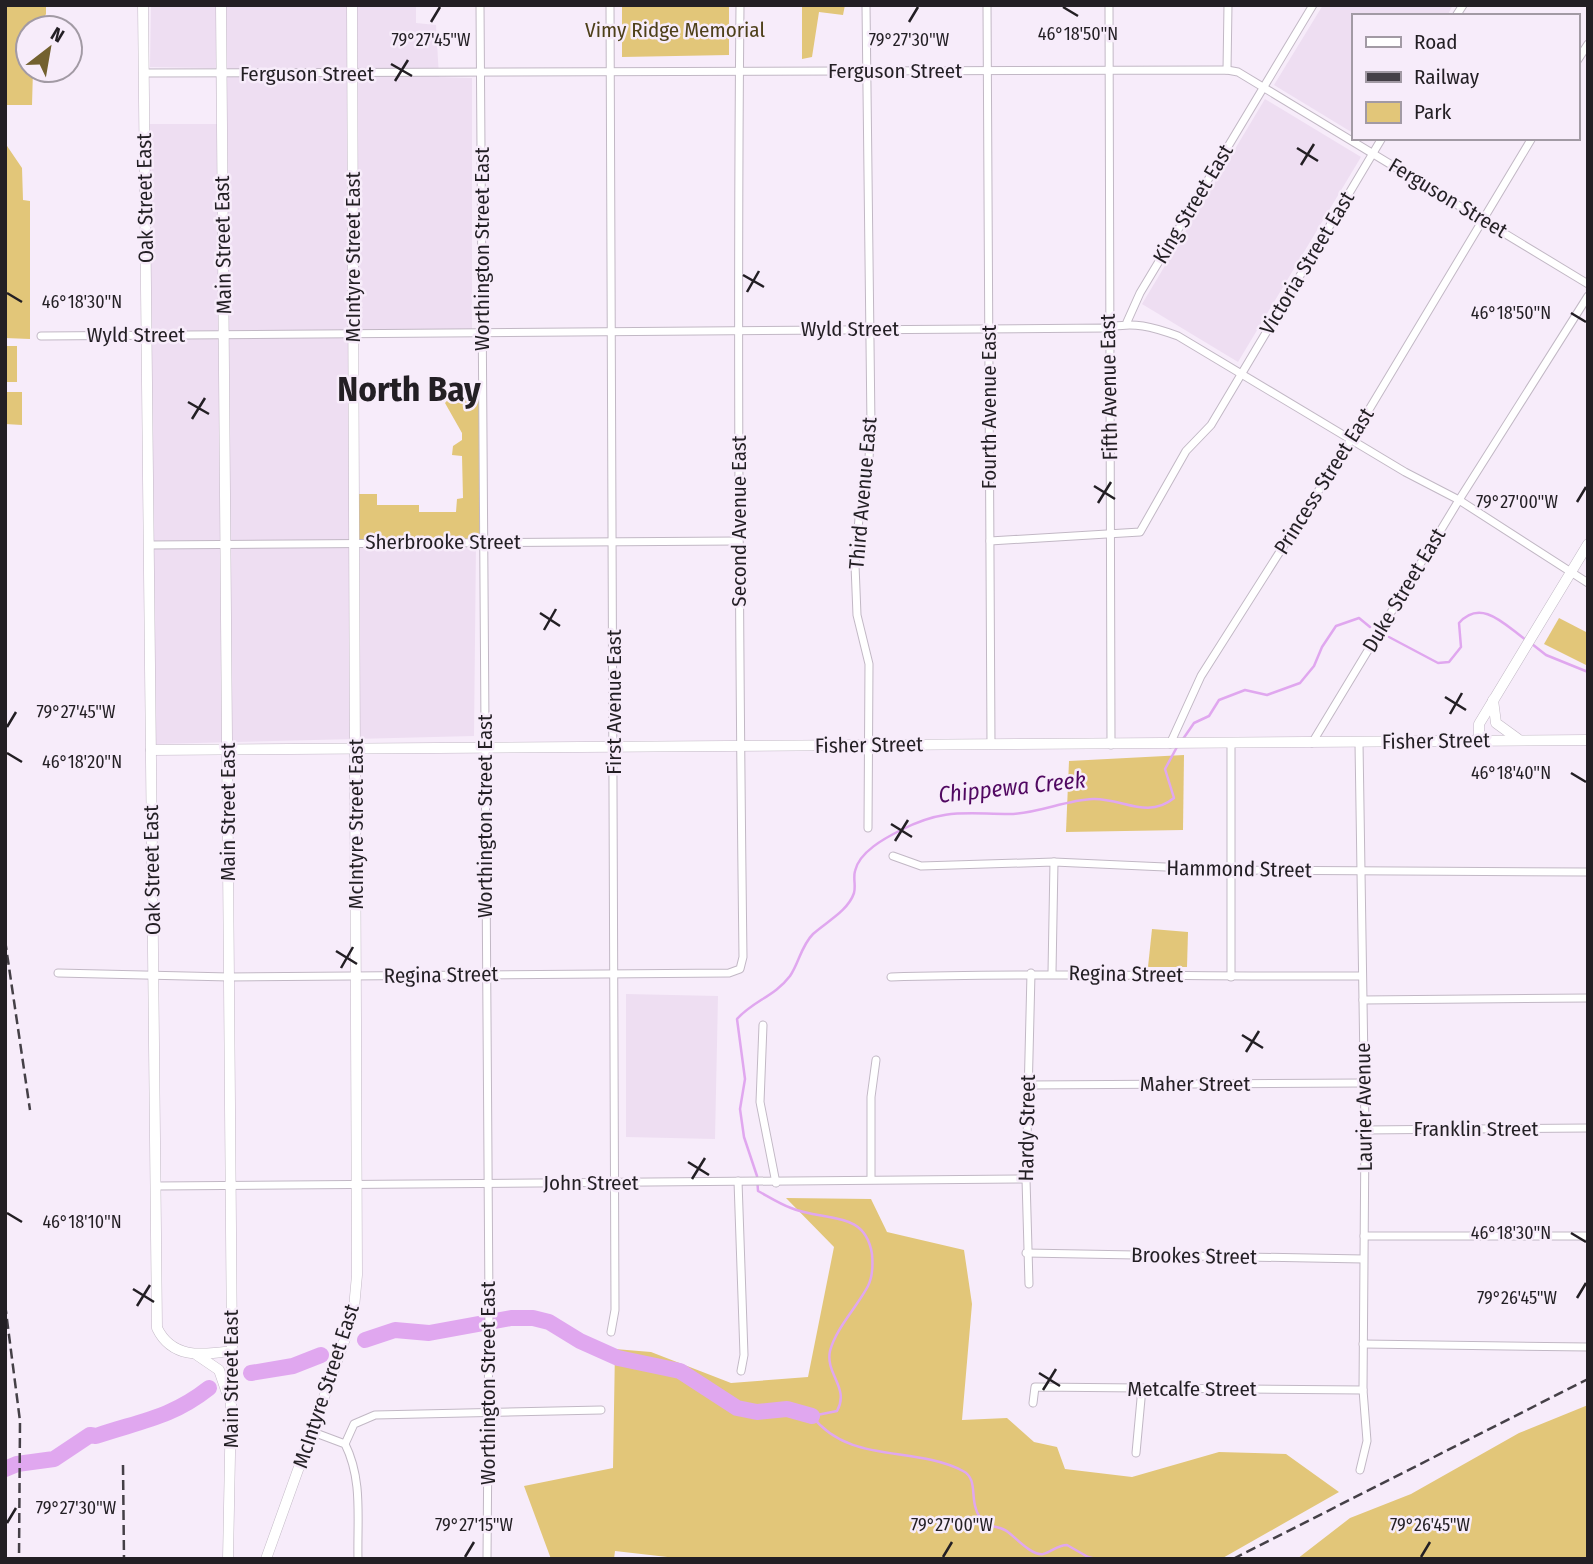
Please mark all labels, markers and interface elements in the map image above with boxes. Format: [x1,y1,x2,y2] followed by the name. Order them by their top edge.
[14,14,84,84] north arrow
[1352,14,1579,140] legend
[585,17,765,43] park label: Vimy Ridge Memorial
[47,22,68,48] text: N
[1038,23,1118,45] text: 46°18'50"N
[392,29,471,51] text: 79°27'45"W
[869,29,950,51] text: 79°27'30"W
[1414,29,1458,55] text: Road
[828,58,962,84] street label: Ferguson Street
[240,61,374,87] street label: Ferguson Street
[1414,64,1480,90] text: Railway
[1414,99,1452,125] text: Park
[131,133,159,263] street label: Oak Street East
[1147,140,1239,268] street label: King Street East
[469,147,495,351] street label: Worthington Street East
[1384,152,1512,244] street label: Ferguson Street
[340,171,366,342] street label: McIntyre Street East
[209,175,237,315] street label: Main Street East
[1254,187,1360,339] street label: Victoria Street East
[42,291,122,313] text: 46°18'30"N
[1471,302,1551,324] text: 46°18'50"N
[1095,313,1123,461] street label: Fifth Avenue East
[801,316,899,342] street label: Wyld Street
[87,322,185,348] street label: Wyld Street
[976,325,1002,489] street label: Fourth Avenue East
[337,368,481,410] district label: North Bay
[1268,403,1380,559] street label: Princess Street East
[843,416,883,570] street label: Third Avenue East
[726,435,752,607] street label: Second Avenue East
[1476,491,1558,513] text: 79°27'00"W
[1357,523,1451,657] street label: Duke Street East
[365,529,521,555] street label: Sherbrooke Street
[601,629,627,775] street label: First Avenue East
[37,701,116,723] text: 79°27'45"W
[472,714,498,918] street label: Worthington Street East
[1382,727,1490,755] street label: Fisher Street
[815,731,923,759] street label: Fisher Street
[343,738,369,909] street label: McIntyre Street East
[215,743,241,881] street label: Main Street East
[42,751,122,773] text: 46°18'20"N
[1471,762,1551,784] text: 46°18'40"N
[937,765,1087,809] water label: Chippewa Creek
[138,805,166,935] street label: Oak Street East
[1166,855,1312,883] street label: Hammond Street
[1068,960,1184,988] street label: Regina Street
[383,961,499,989] street label: Regina Street
[1350,1042,1378,1172] street label: Laurier Avenue
[1140,1071,1250,1097] street label: Maher Street
[1013,1074,1041,1182] street label: Hardy Street
[1414,1116,1539,1142] street label: Franklin Street
[543,1170,639,1196] street label: John Street
[42,1211,122,1233] text: 46°18'10"N
[1471,1222,1551,1244] text: 46°18'30"N
[1131,1242,1257,1270] street label: Brookes Street
[475,1281,501,1485] street label: Worthington Street East
[1477,1287,1558,1309] text: 79°26'45"W
[287,1301,365,1471] street label: McIntyre Street East
[218,1310,244,1448] street label: Main Street East
[1127,1376,1257,1402] street label: Metcalfe Street
[36,1497,117,1519] text: 79°27'30"W
[435,1514,514,1536] text: 79°27'15"W
[911,1514,993,1536] text: 79°27'00"W
[1390,1514,1471,1536] text: 79°26'45"W

